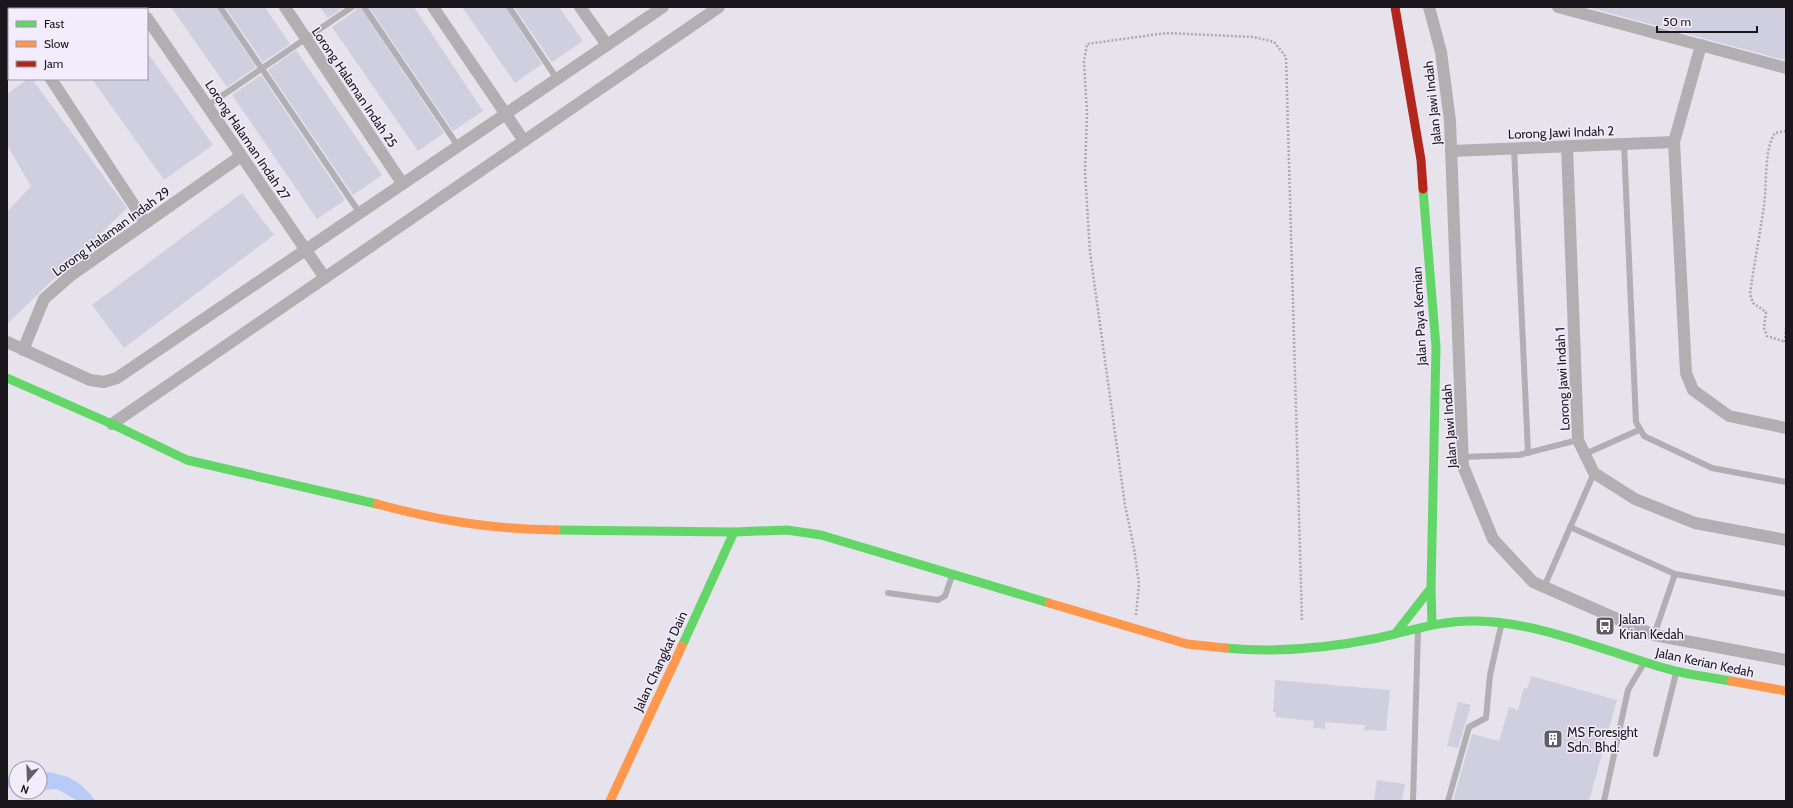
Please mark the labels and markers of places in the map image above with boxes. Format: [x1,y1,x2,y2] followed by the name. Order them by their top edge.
[1618,611,1684,642] place label: Jalan Krian Kedah
[1594,615,1616,637] bus stop icon: Jalan Krian Kedah
[1567,724,1639,755] place label: MS Foresight Sdn. Bhd.
[1542,728,1564,750] building icon: MS Foresight Sdn. Bhd.

